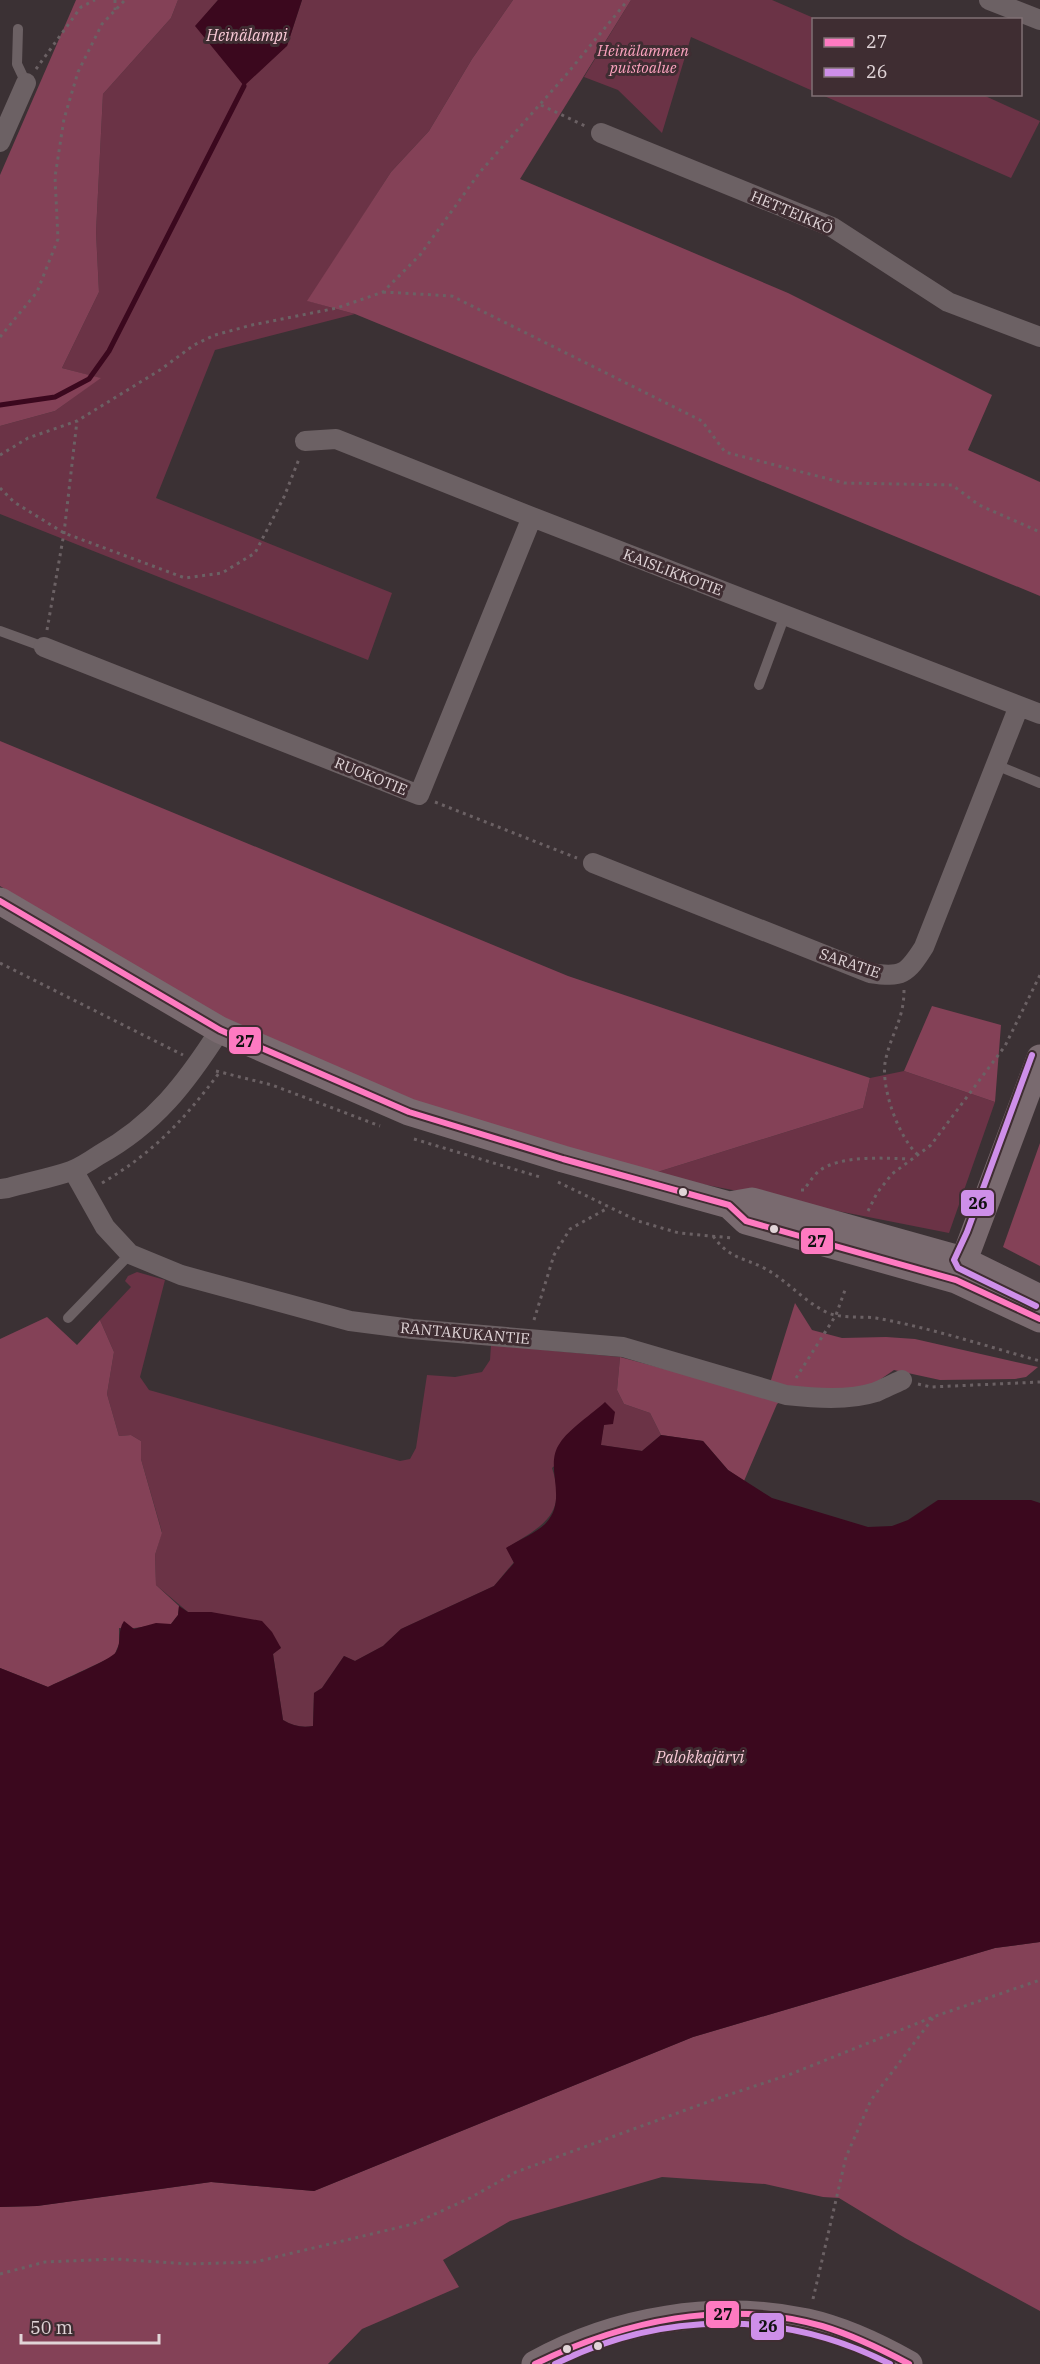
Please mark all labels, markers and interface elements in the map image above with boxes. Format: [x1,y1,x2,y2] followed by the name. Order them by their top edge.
[812,18,1022,96] legend
[205,25,288,45] water label: Heinälampi
[866,30,888,53] text: 27
[596,41,689,77] park label: Heinälammen puistoalue
[866,60,888,83] text: 26
[748,186,836,238] street label: HETTEIKKÖ
[621,544,725,600] street label: KAISLIKKOTIE
[332,753,410,799] street label: RUOKOTIE
[817,944,883,982] street label: SARATIE
[228,1026,262,1055] line badge: 27
[235,1031,255,1051] text: 27
[677,1186,689,1198] unlabelled marker
[960,1189,995,1217] line badge: 26
[968,1193,988,1213] text: 26
[768,1223,780,1235] unlabelled marker
[800,1227,834,1255] line badge: 27
[807,1231,827,1251] text: 27
[399,1318,531,1348] street label: RANTAKUKANTIE
[655,1747,744,1767] water label: Palokkajärvi
[705,2300,740,2329] line badge: 27
[713,2304,733,2324] text: 27
[21,2307,159,2345] scale bar
[750,2312,785,2341] line badge: 26
[30,2316,73,2339] text: 50 m
[758,2316,778,2336] text: 26
[592,2340,604,2352] unlabelled marker
[561,2343,573,2355] unlabelled marker

